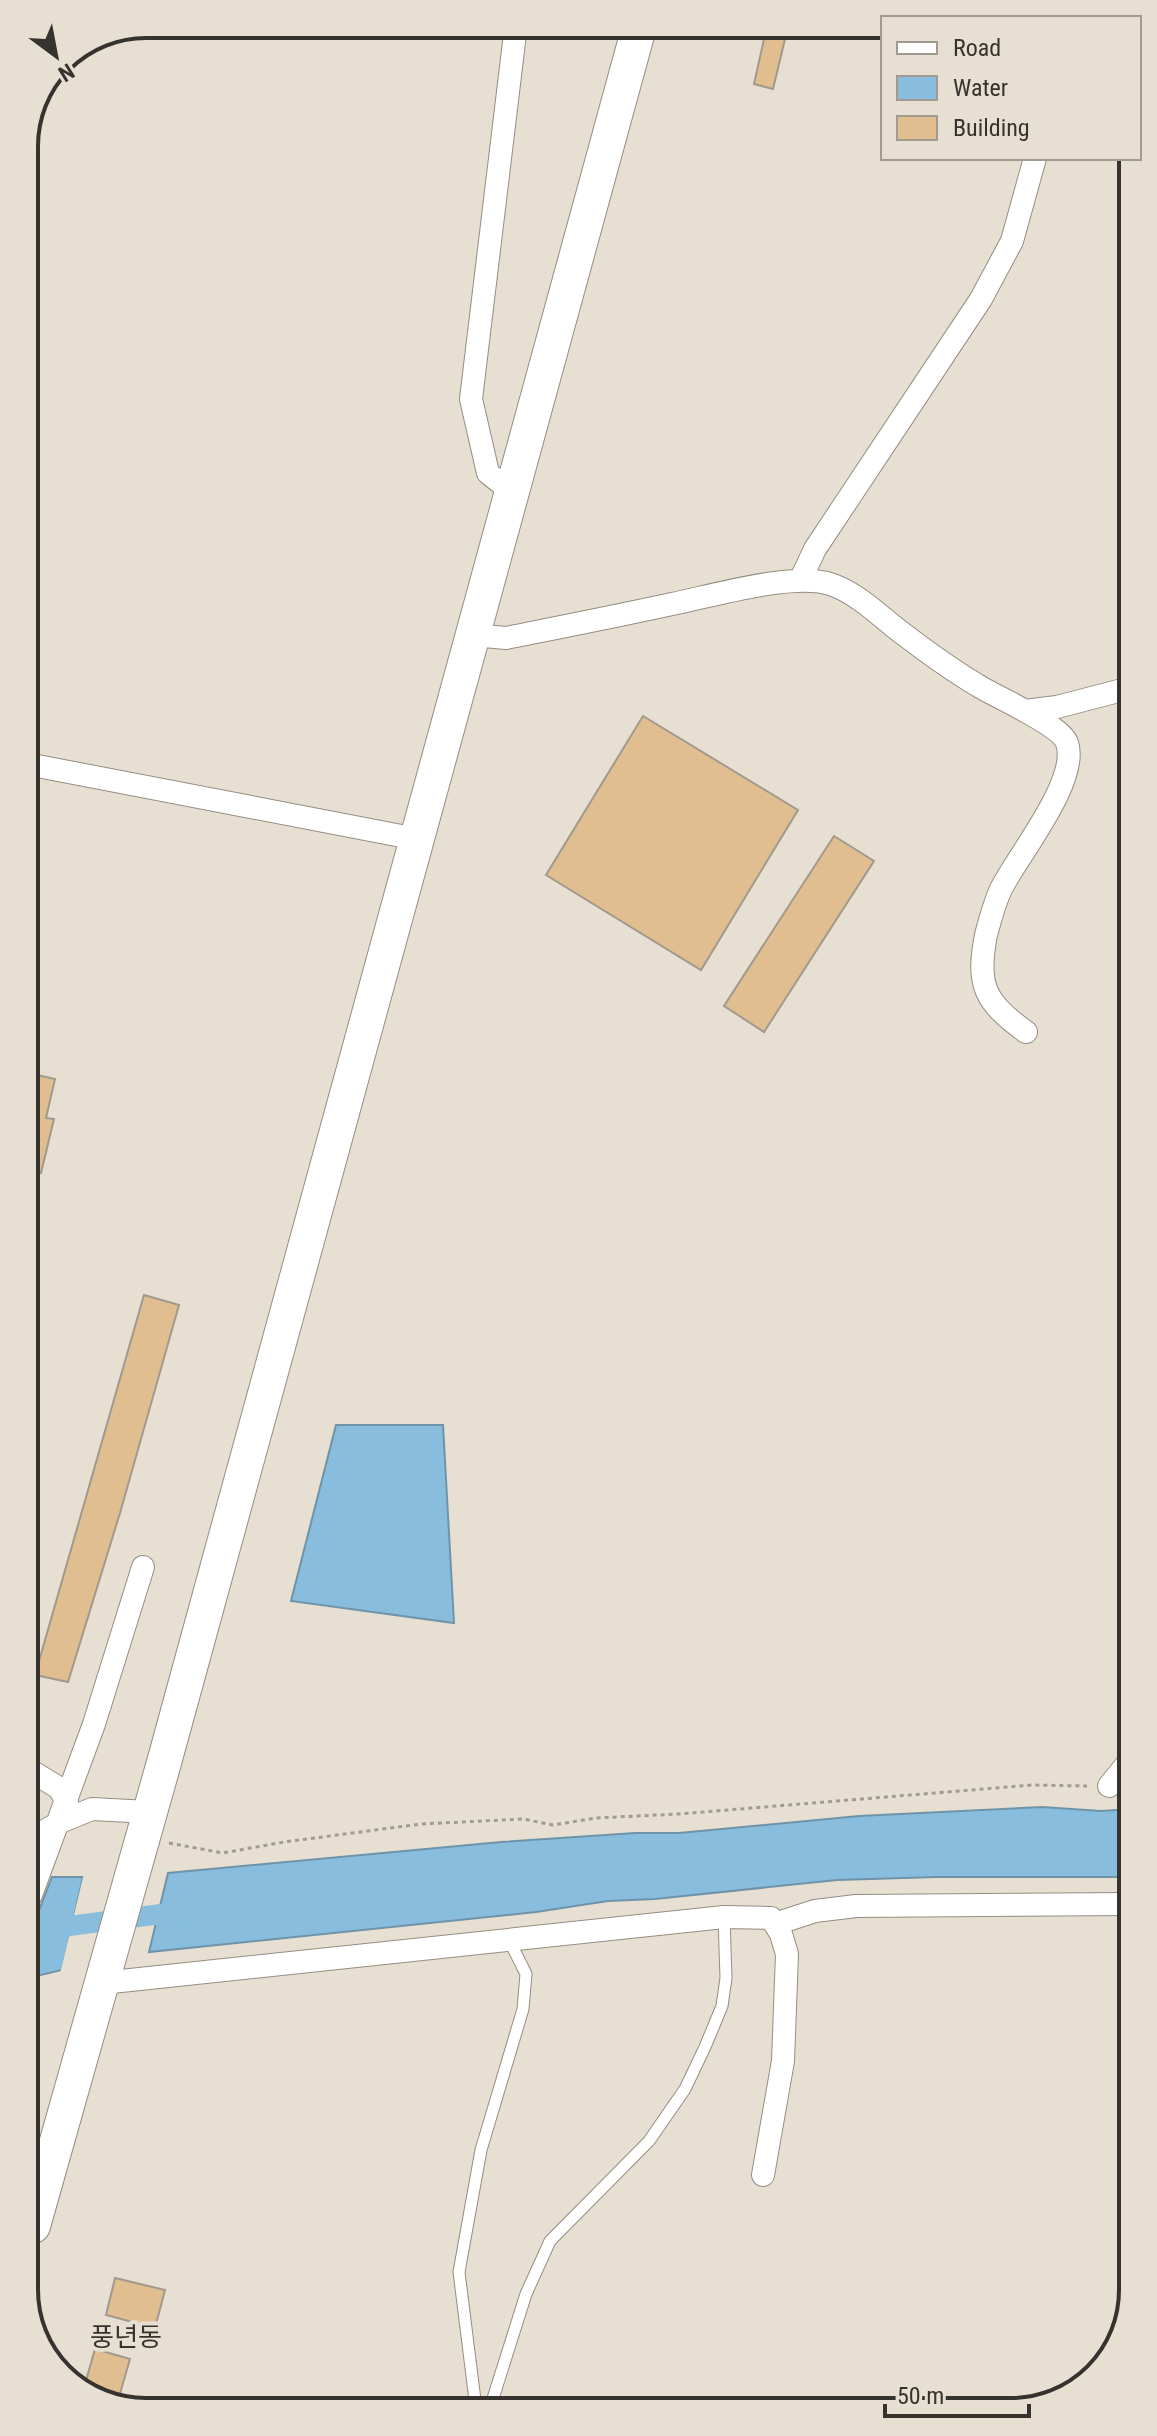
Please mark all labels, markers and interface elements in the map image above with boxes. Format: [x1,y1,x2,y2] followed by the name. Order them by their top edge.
[16,16,96,96] north arrow
[881,16,1141,160] legend
[953,34,1001,62] text: Road
[54,58,79,87] text: N
[953,74,1008,102] text: Water
[953,114,1030,142] text: Building
[90,2322,162,2352] district label: 풍년동
[885,2368,1029,2418] scale bar
[897,2382,944,2410] text: 50 m

